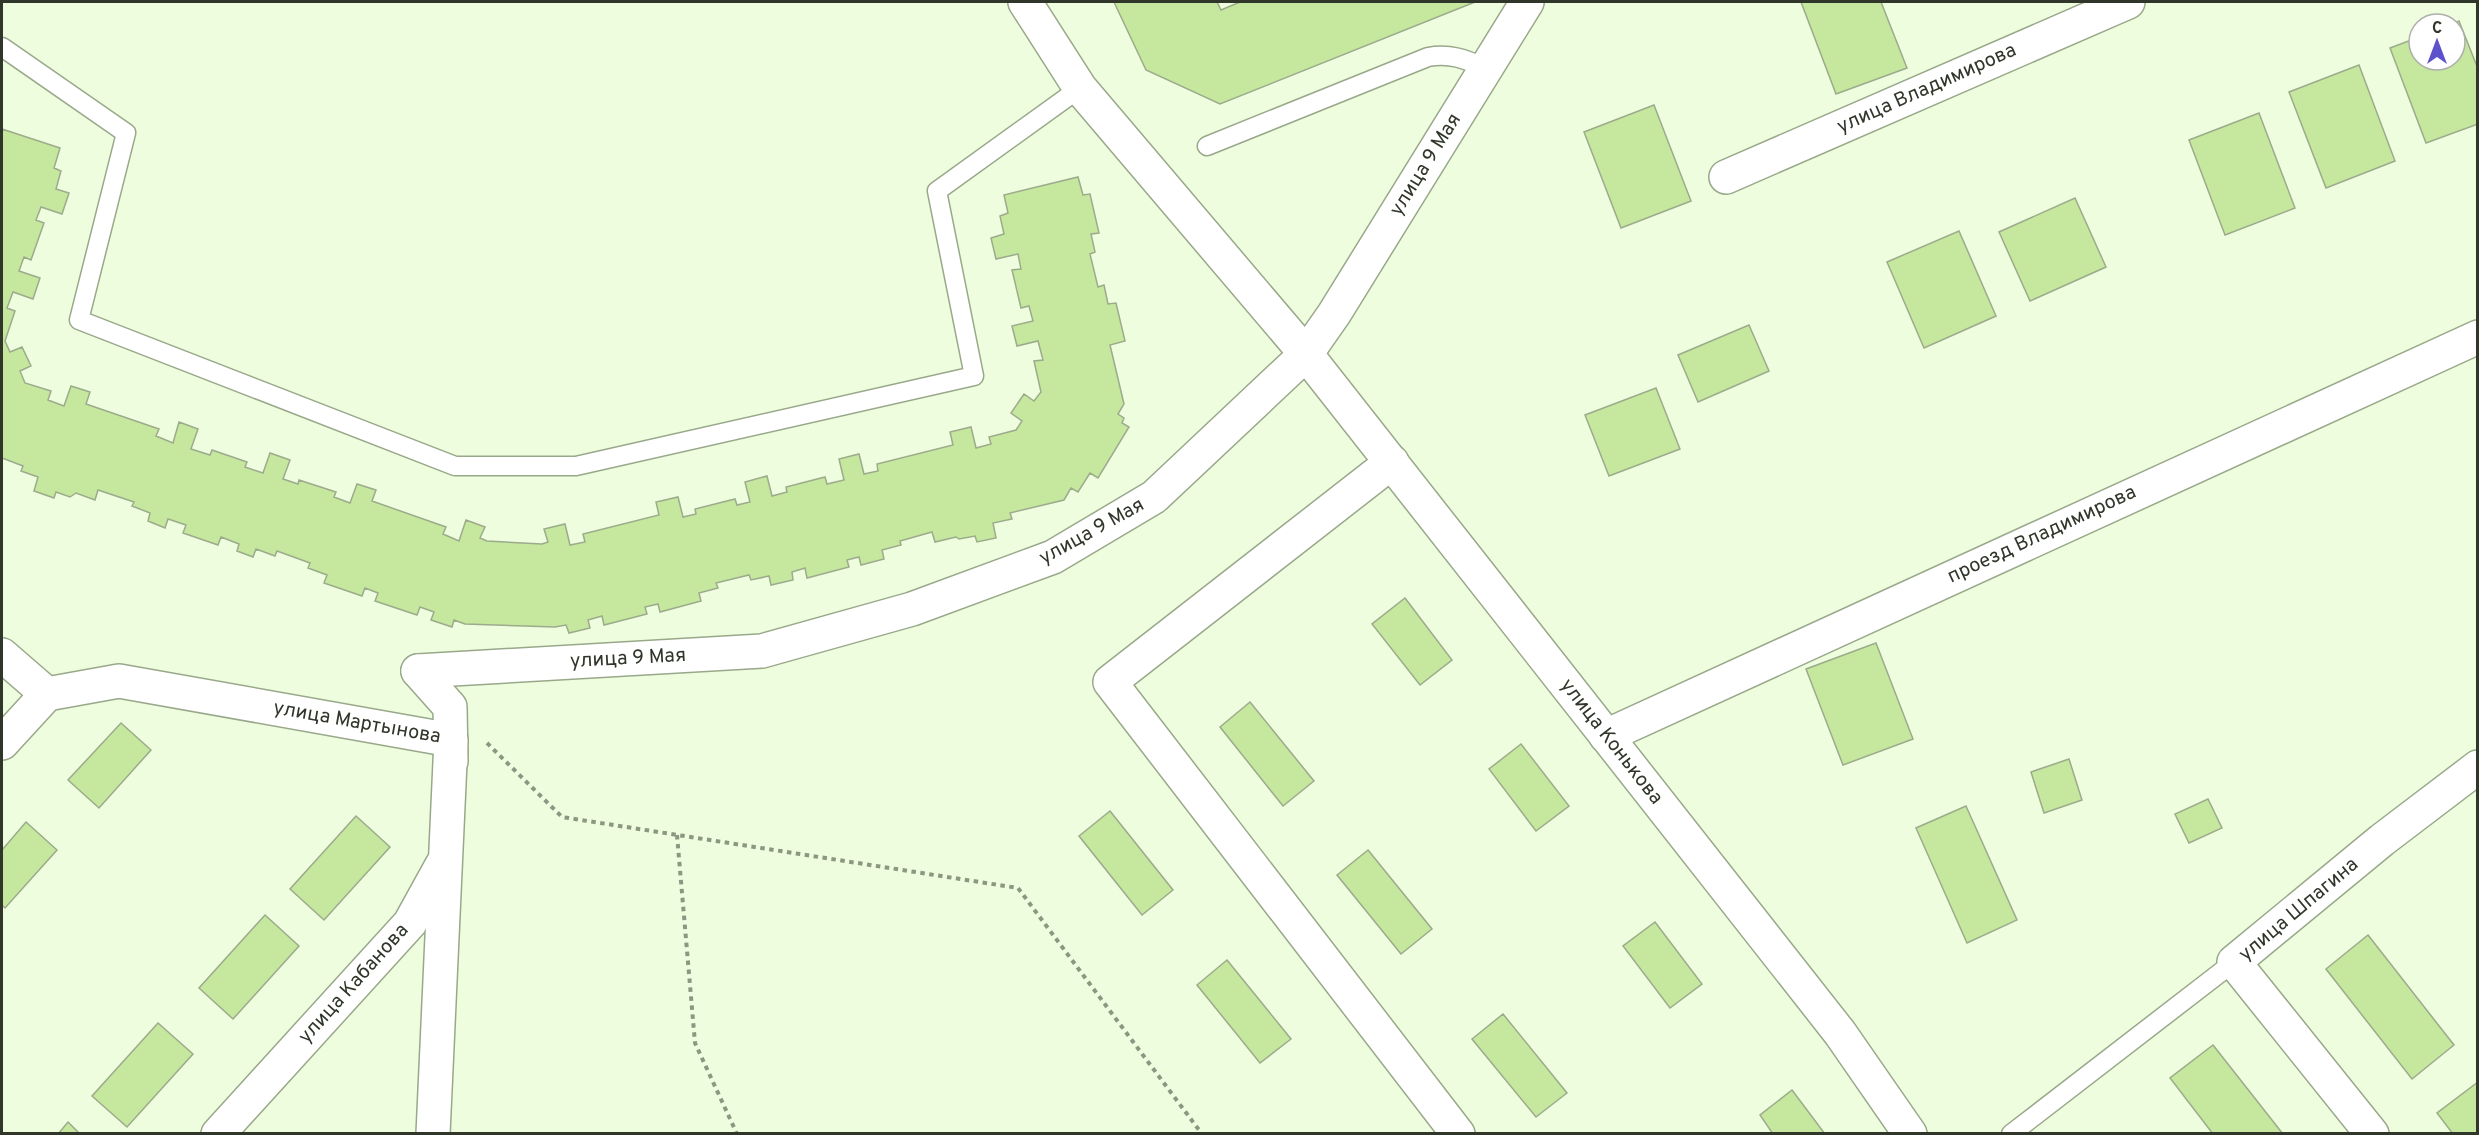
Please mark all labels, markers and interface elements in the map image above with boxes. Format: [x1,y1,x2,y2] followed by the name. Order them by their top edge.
[2407,12,2467,72] north arrow
[2432,19,2442,39] text: С
[1833,38,2021,140] street label: улица Владимирова
[1384,109,1468,221] street label: улица 9 Мая
[1943,480,2141,590] street label: проезд Владимирова
[1035,492,1149,572] street label: улица 9 Мая
[569,643,687,675] street label: улица 9 Мая
[1554,674,1668,810] street label: улица Конькова
[271,695,443,751] street label: улица Мартынова
[2234,852,2364,968] street label: улица Шпагина
[293,918,415,1050] street label: улица Кабанова

